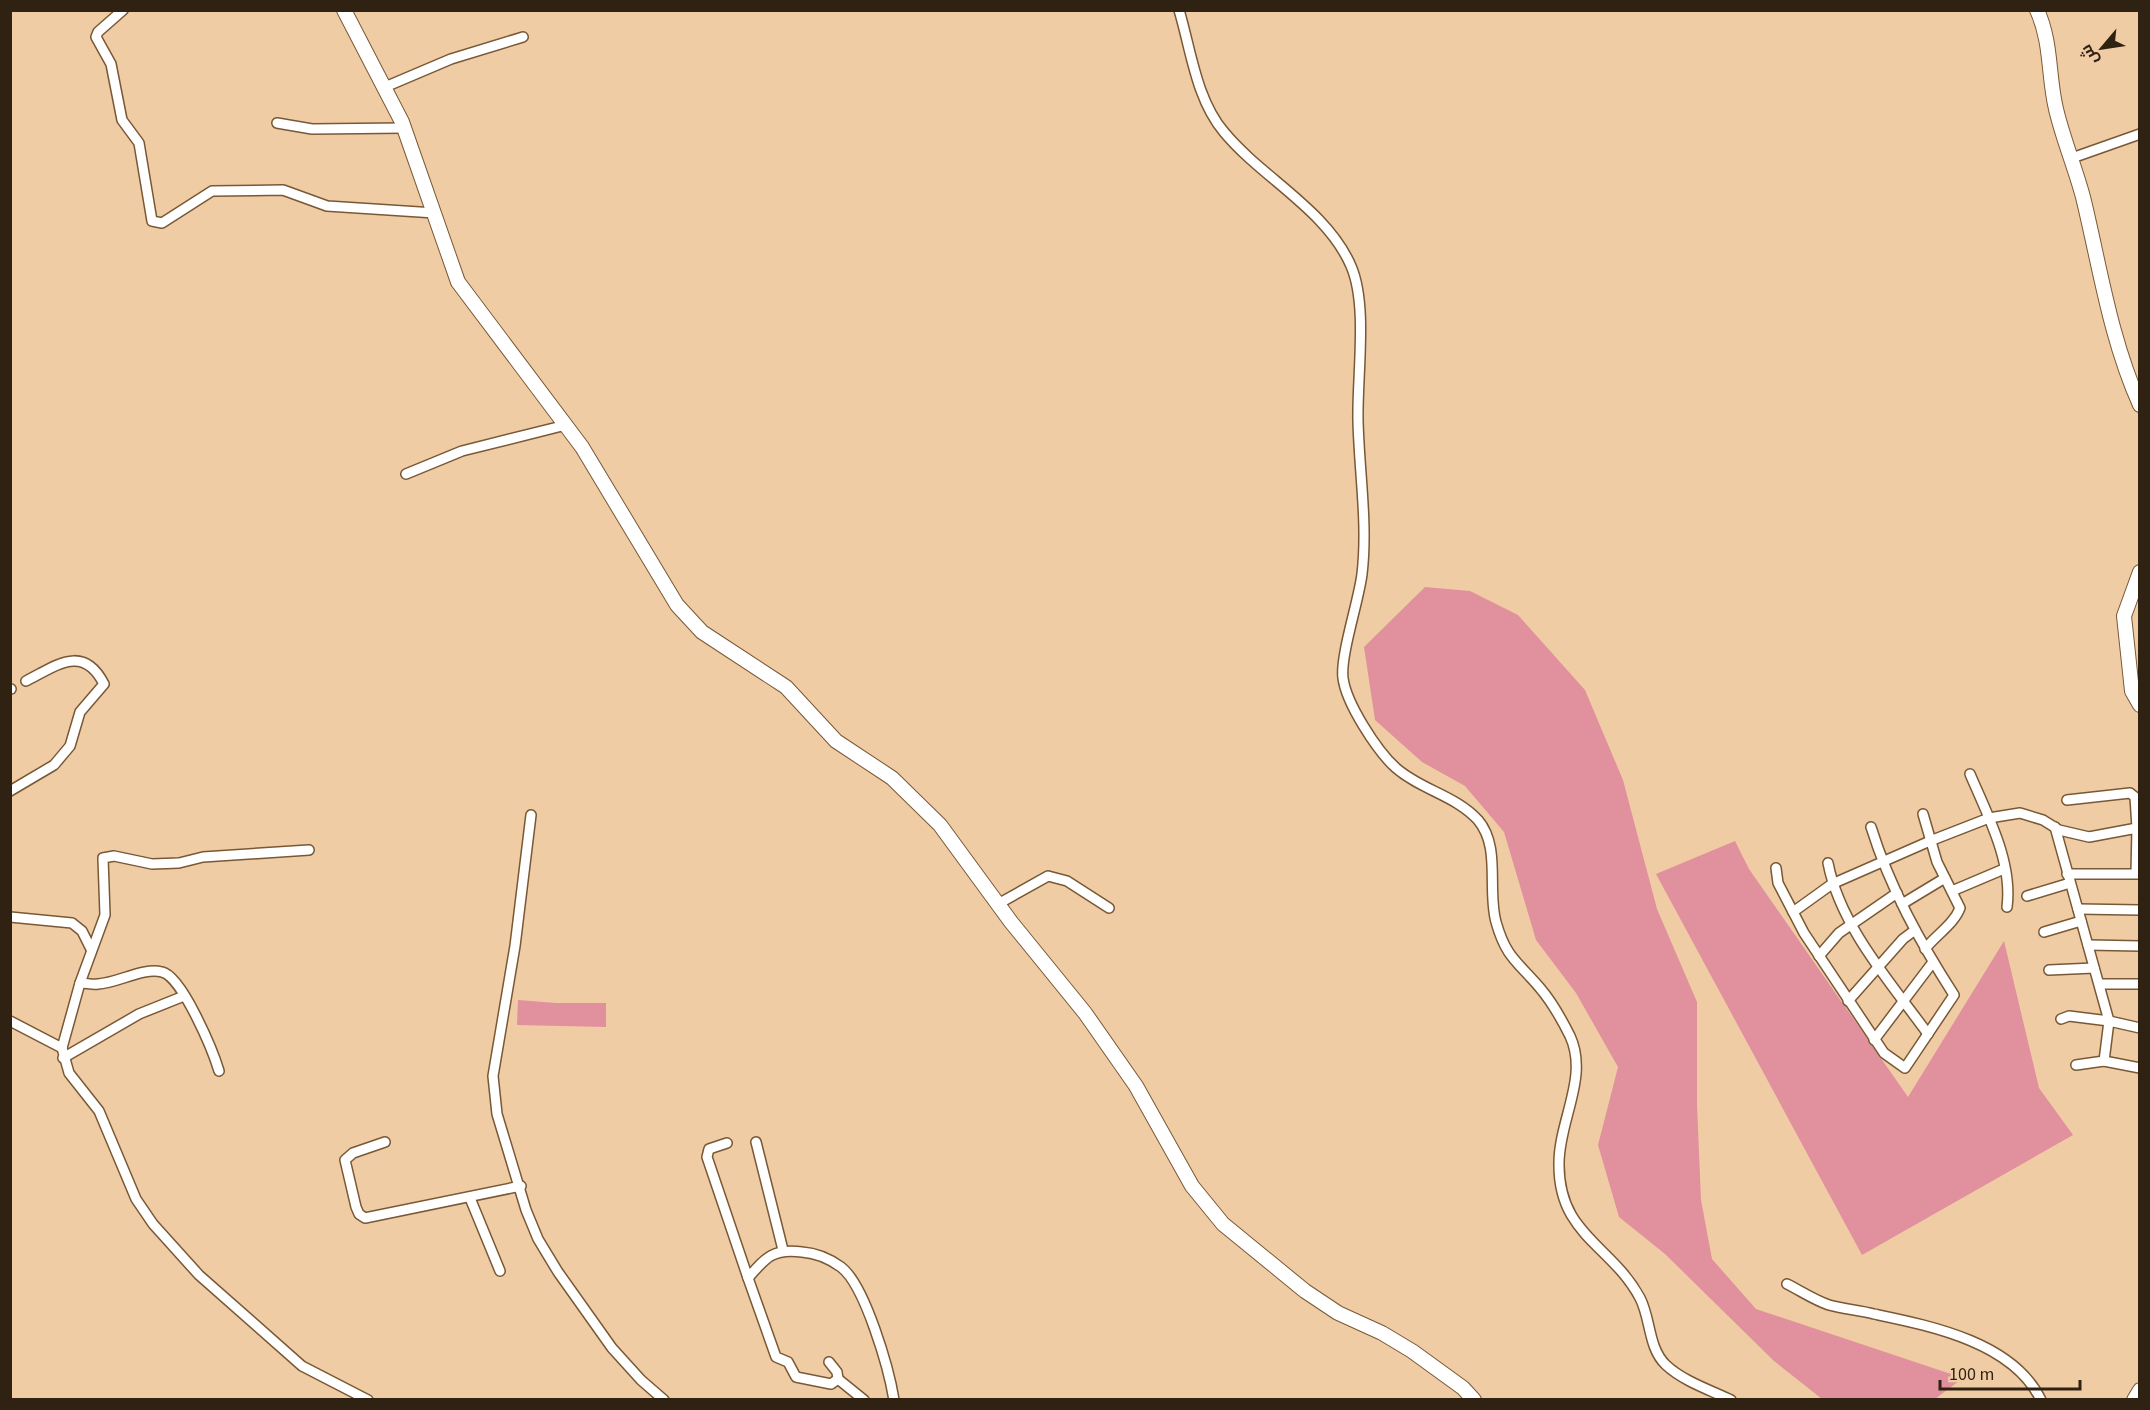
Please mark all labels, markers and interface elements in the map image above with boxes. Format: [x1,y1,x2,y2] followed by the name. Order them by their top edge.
[2072,18,2132,78] north arrow
[2075,40,2104,69] text: ش
[1940,1353,2080,1391] scale bar
[1949,1362,1994,1387] text: 100 m

